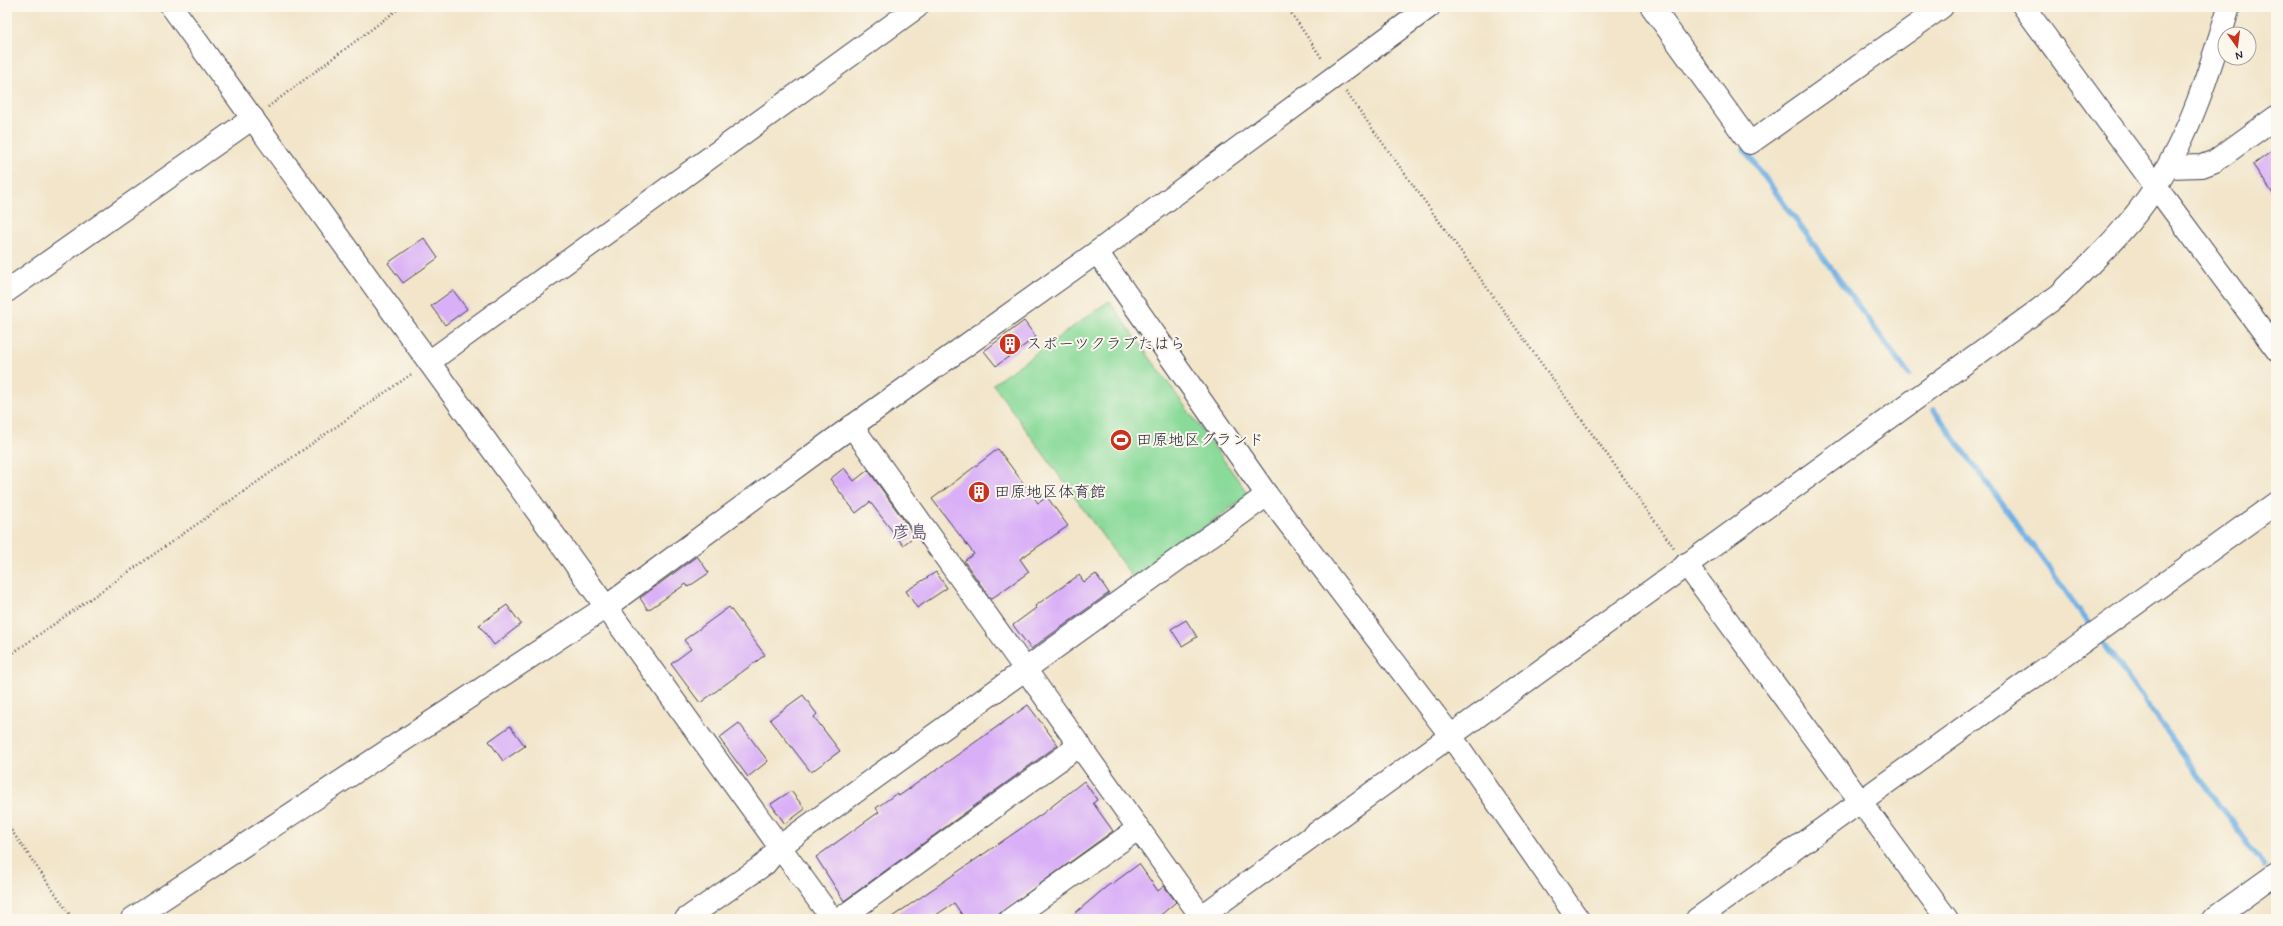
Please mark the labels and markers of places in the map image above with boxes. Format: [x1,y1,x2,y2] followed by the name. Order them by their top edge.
[997,331,1023,357] building icon: スポーツクラブたはら
[1026,334,1186,355] place label: スポーツクラブたはら
[1108,427,1134,453] sports icon: 田原地区グランド
[1136,430,1264,451] place label: 田原地区グランド
[966,479,992,505] building icon: 田原地区体育館
[994,482,1106,503] place label: 田原地区体育館

